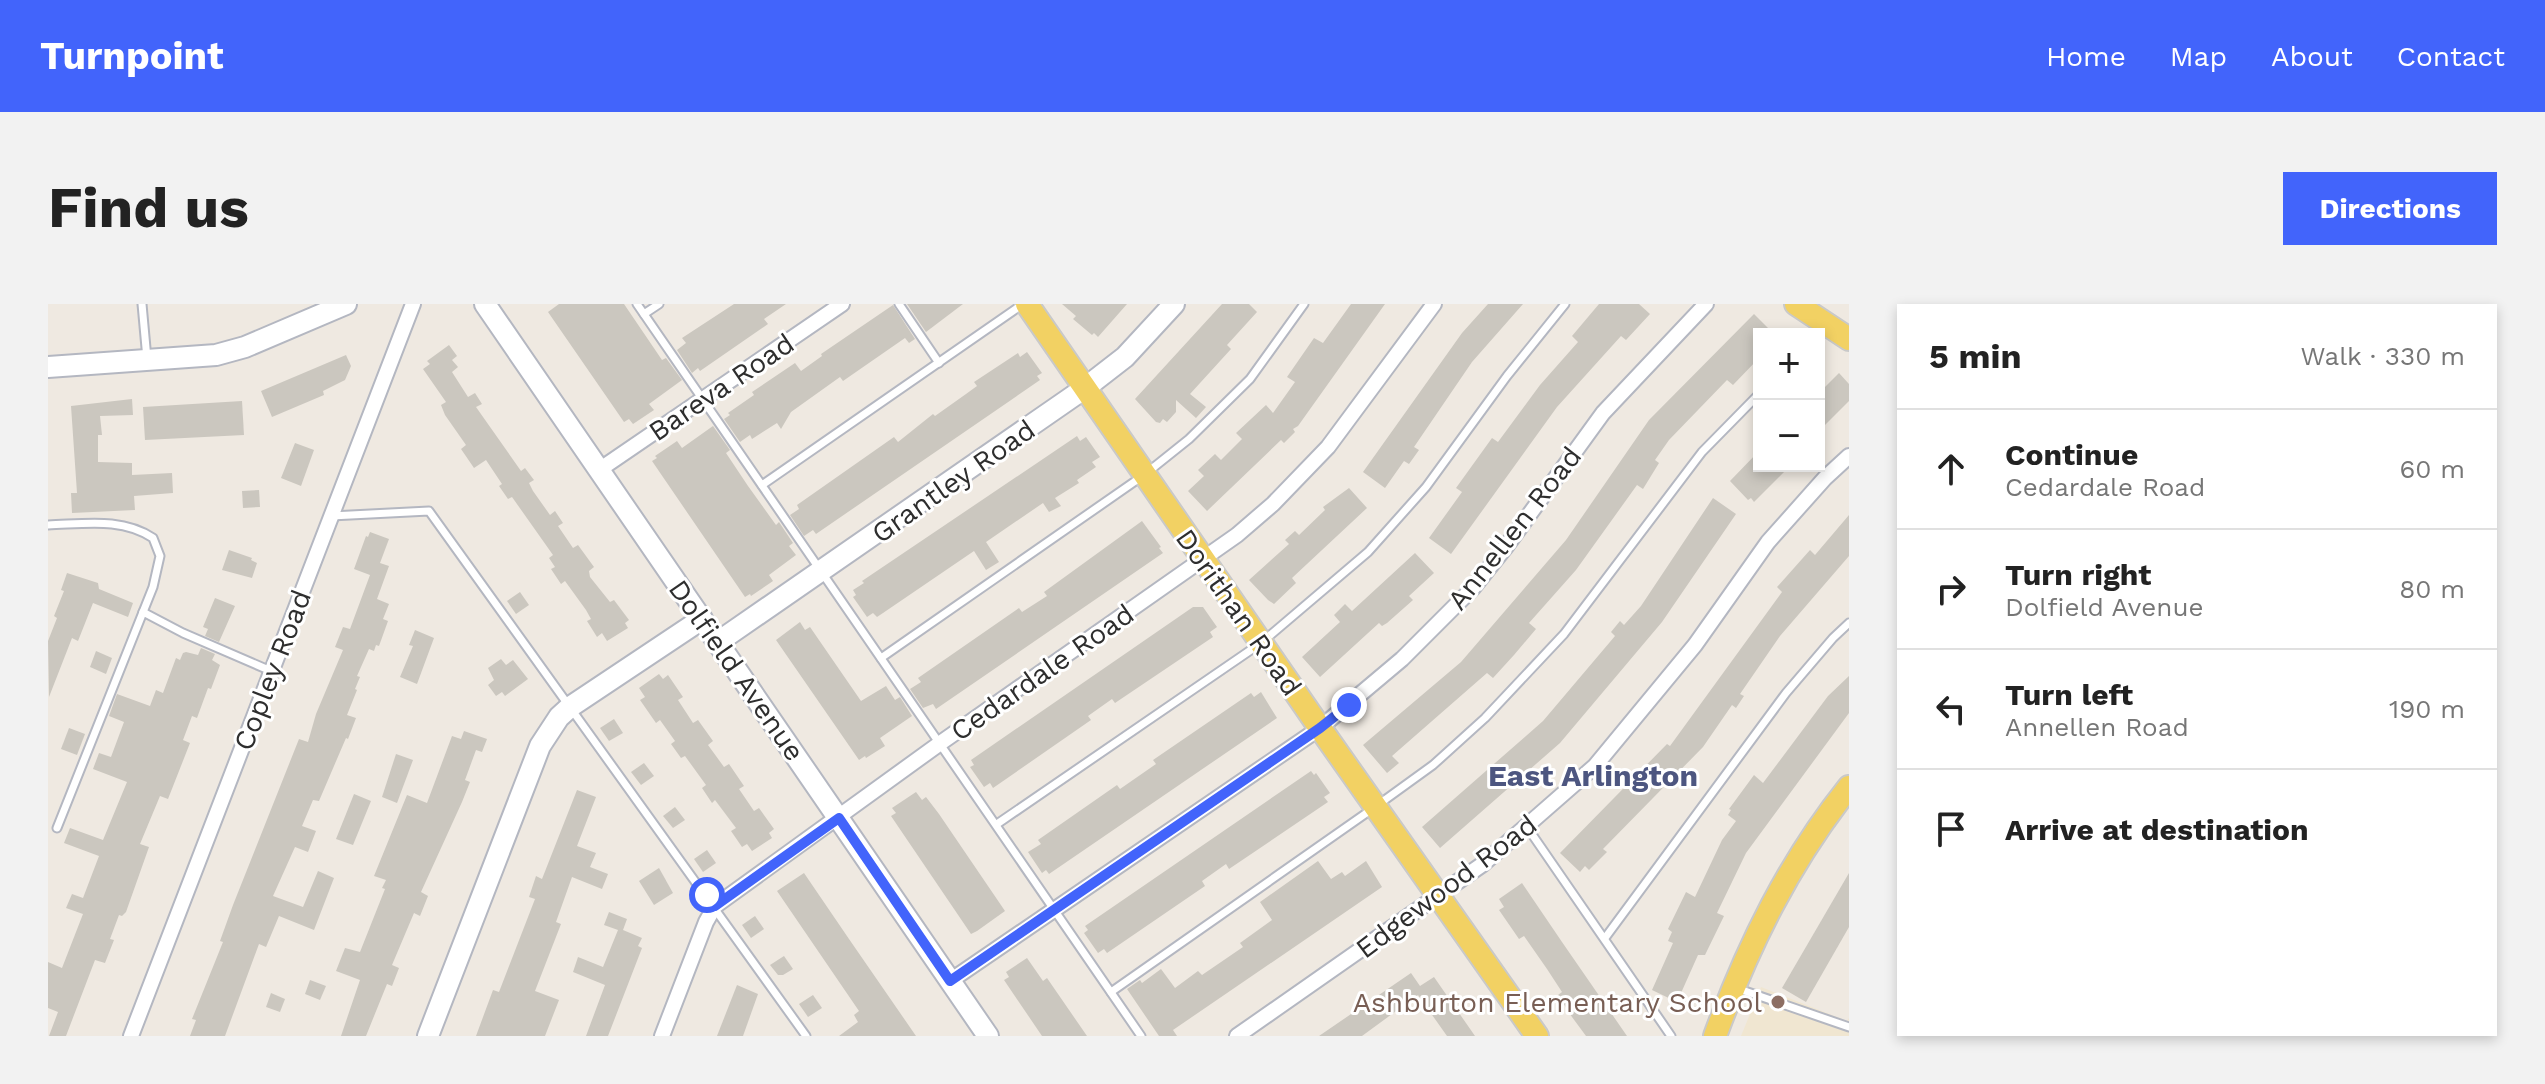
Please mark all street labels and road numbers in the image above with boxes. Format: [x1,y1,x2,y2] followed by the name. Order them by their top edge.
[642,327,800,448] street label: Bareva Road
[865,413,1041,550] street label: Grantley Road
[1440,440,1588,616] street label: Annellen Road
[1169,523,1308,702] street label: Dorithan Road
[662,573,811,767] street label: Dolfield Avenue
[227,585,318,755] street label: Copley Road
[944,597,1140,748] street label: Cedardale Road
[1349,808,1543,965] street label: Edgewood Road

